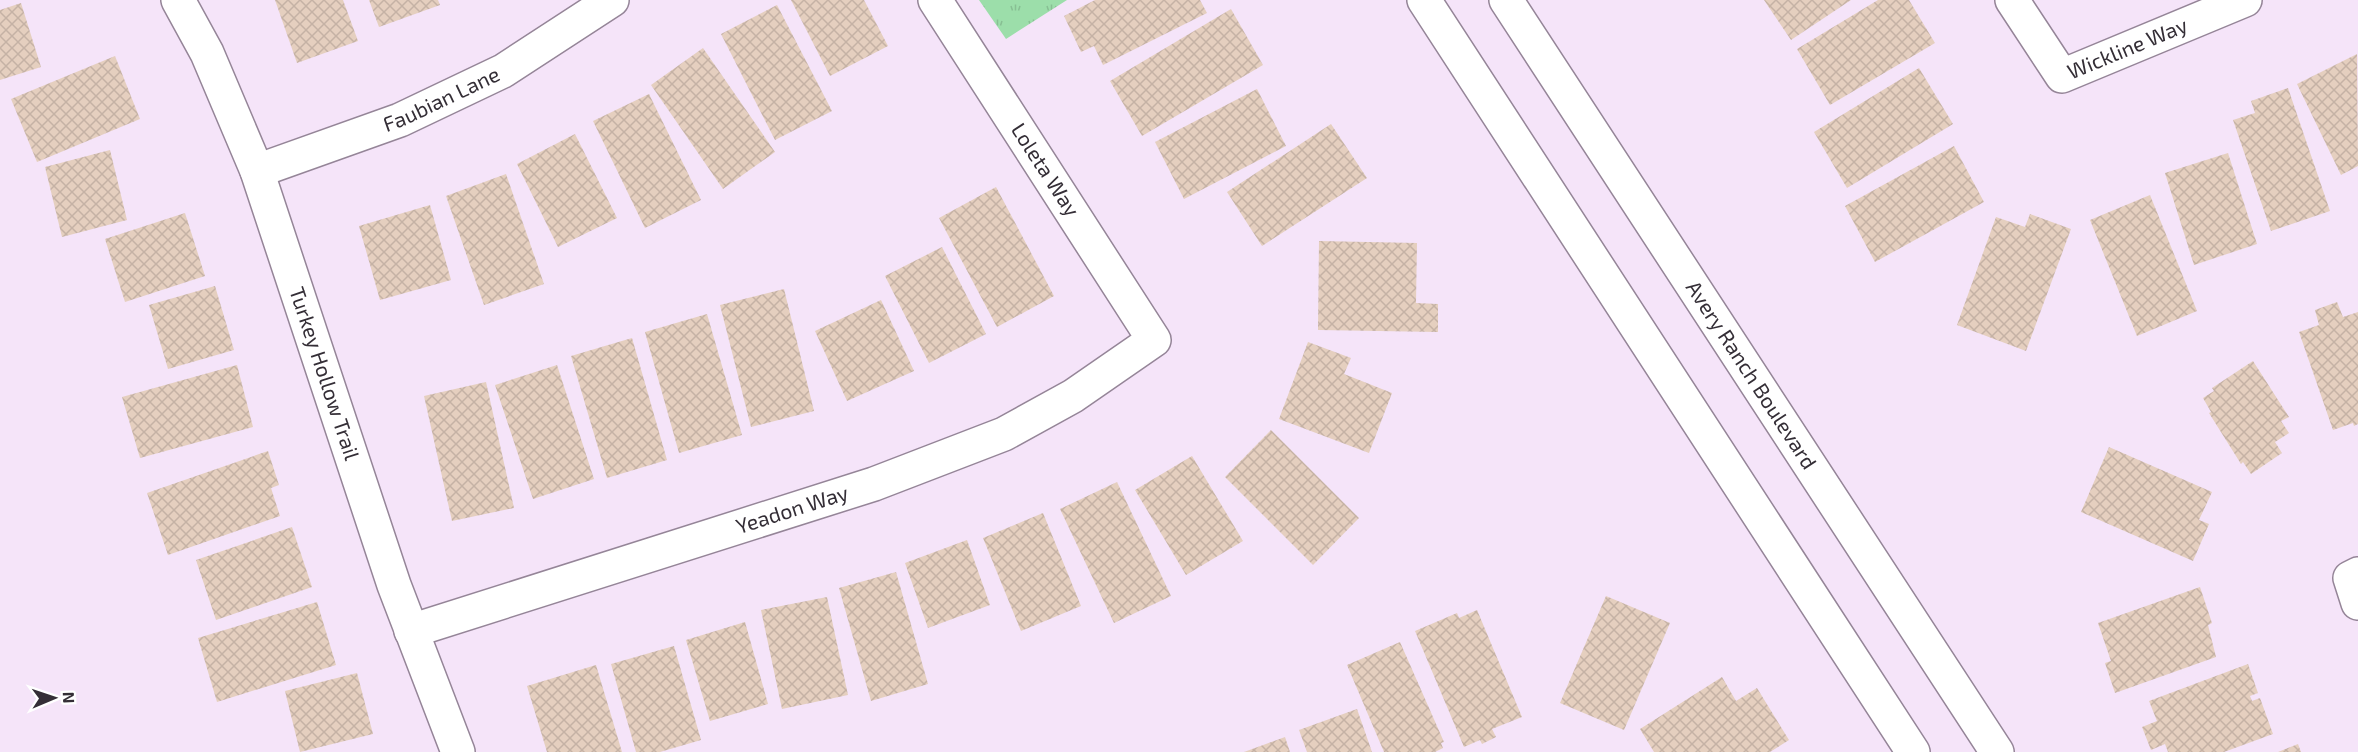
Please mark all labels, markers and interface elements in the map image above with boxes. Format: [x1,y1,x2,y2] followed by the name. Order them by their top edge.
[2063,11,2191,83] street label: Wickline Way
[380,60,503,136] street label: Faubian Lane
[1007,118,1086,221] street label: Loleta Way
[1682,275,1823,473] street label: Avery Ranch Boulevard
[285,283,366,464] street label: Turkey Hollow Trail
[733,479,851,538] street label: Yeadon Way
[24,668,84,728] north arrow
[60,691,79,704] text: N

